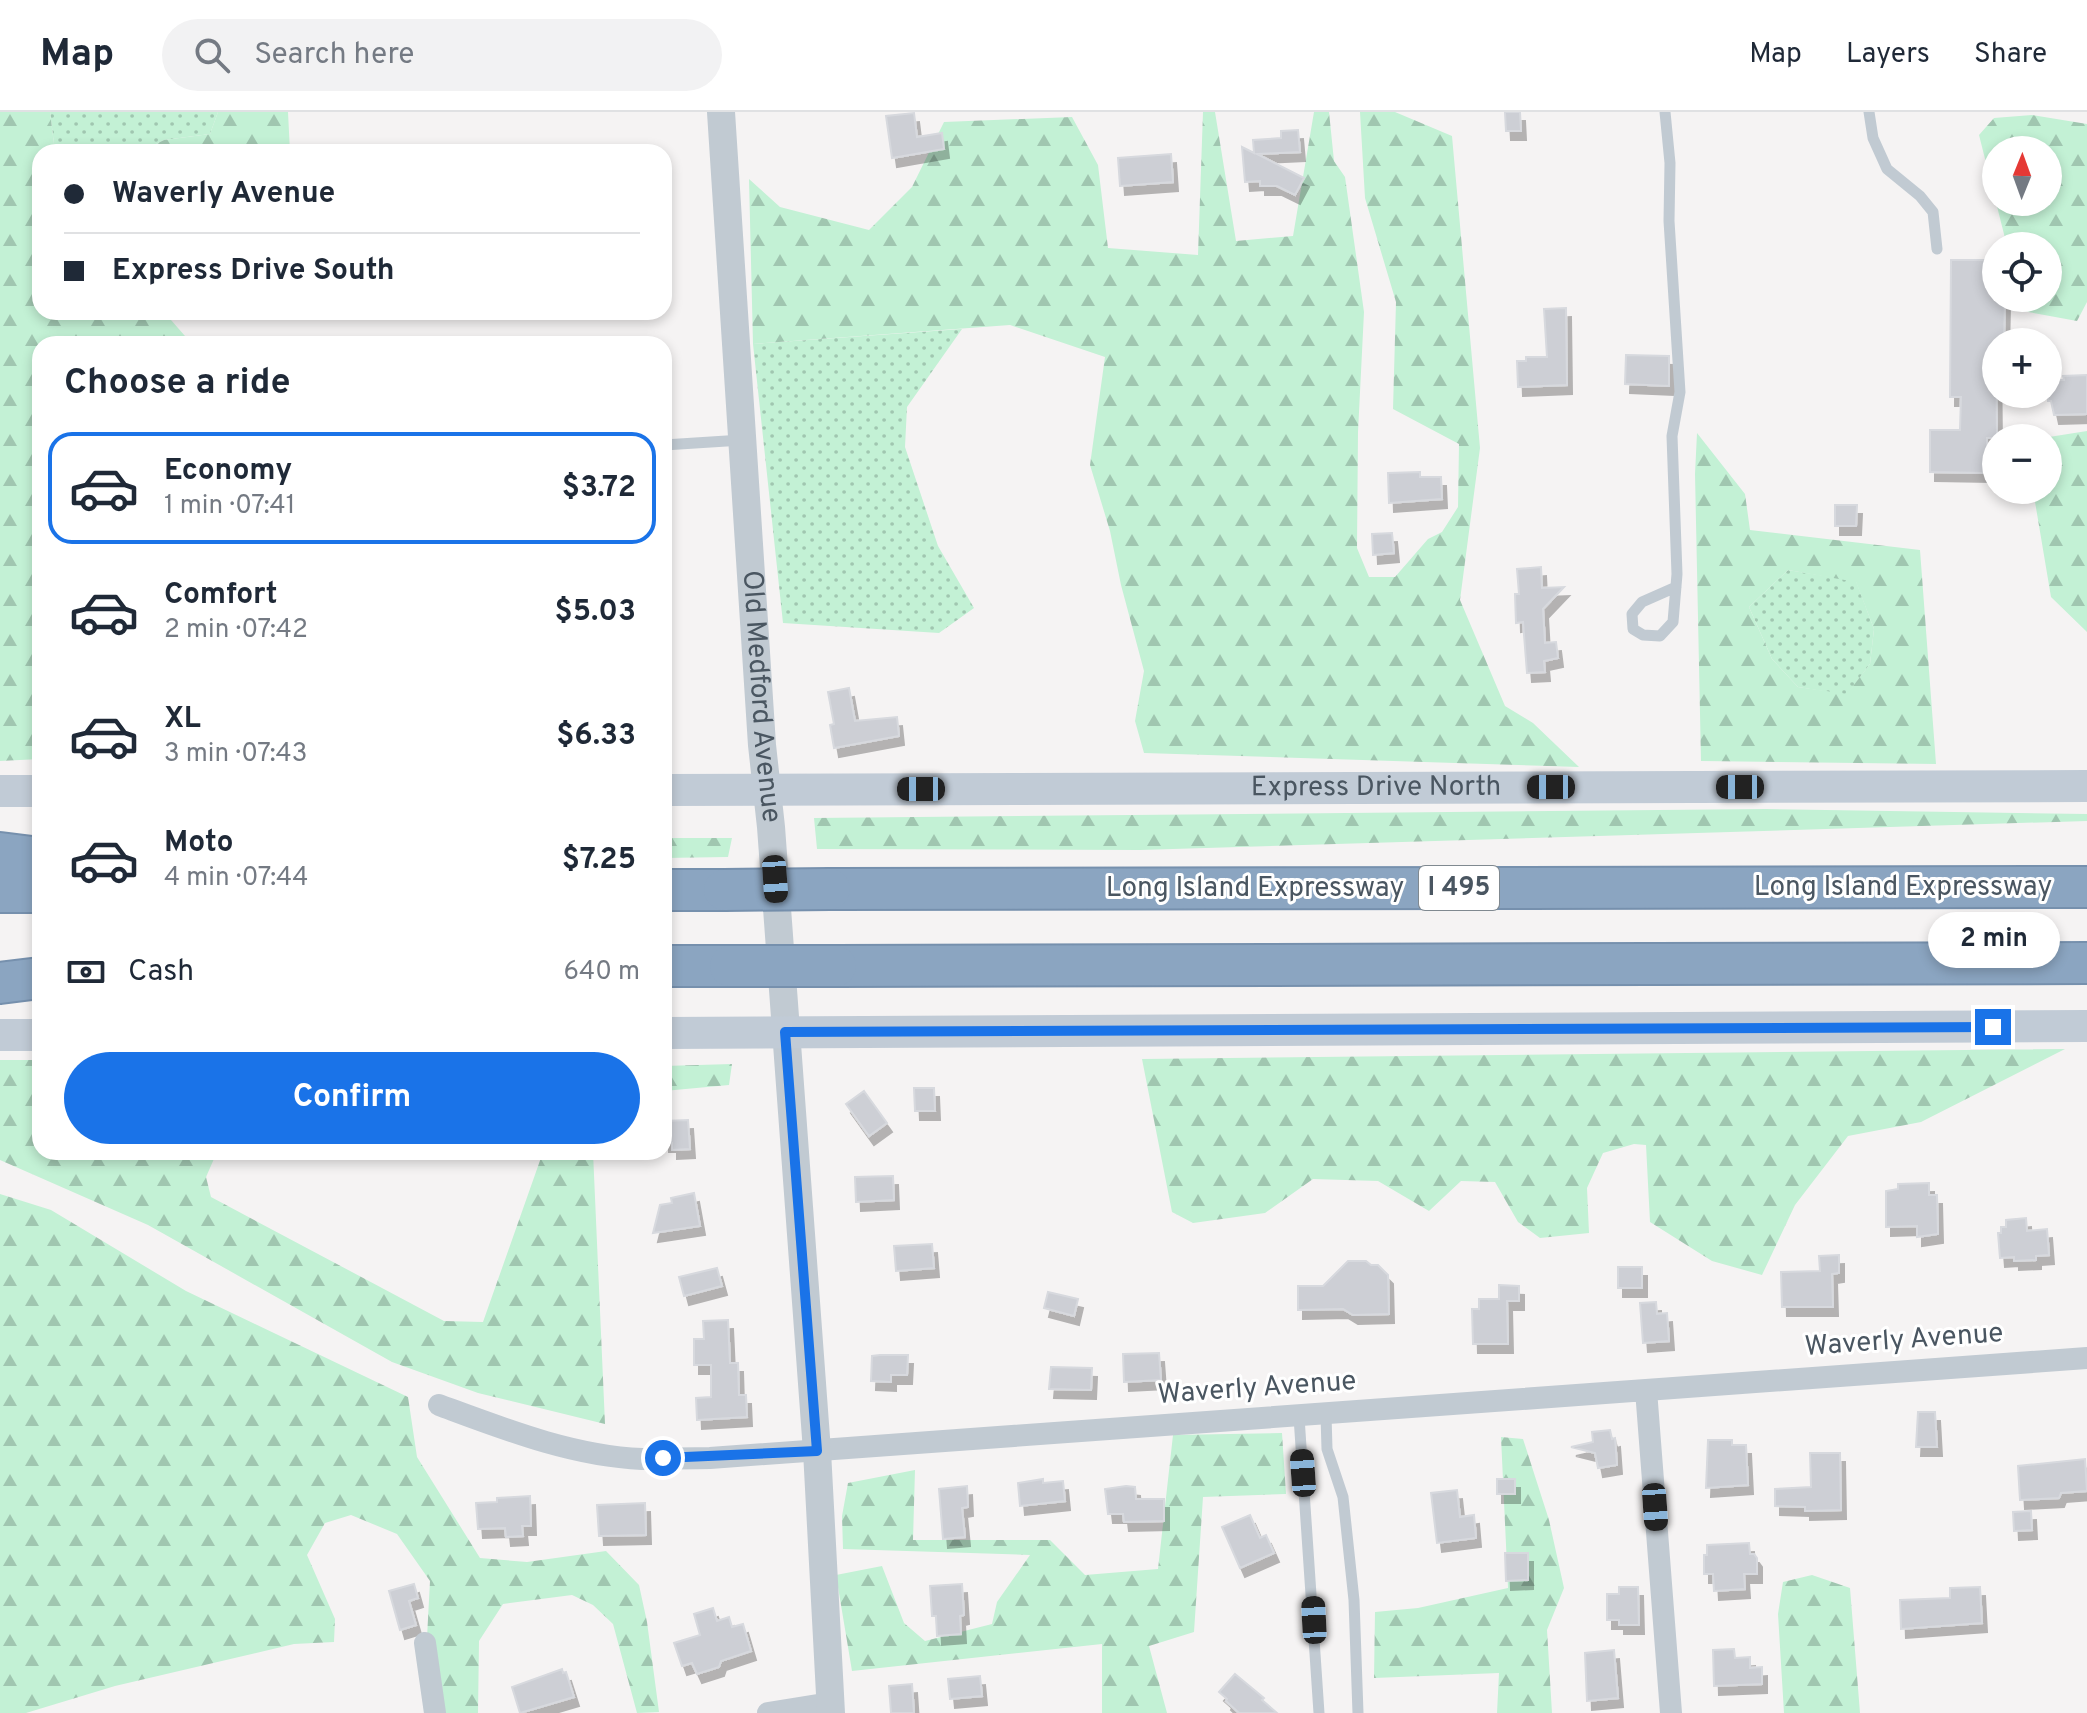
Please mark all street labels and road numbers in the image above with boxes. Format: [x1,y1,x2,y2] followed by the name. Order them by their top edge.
[733,569,788,825] street label: Old Medford Avenue
[1251,770,1501,806] street label: Express Drive North
[1419,866,1499,910] road number: I 495
[1754,870,2052,906] street label: Long Island Expressway
[1106,871,1404,907] street label: Long Island Expressway
[1803,1316,2005,1366] street label: Waverly Avenue
[1156,1364,1358,1414] street label: Waverly Avenue

